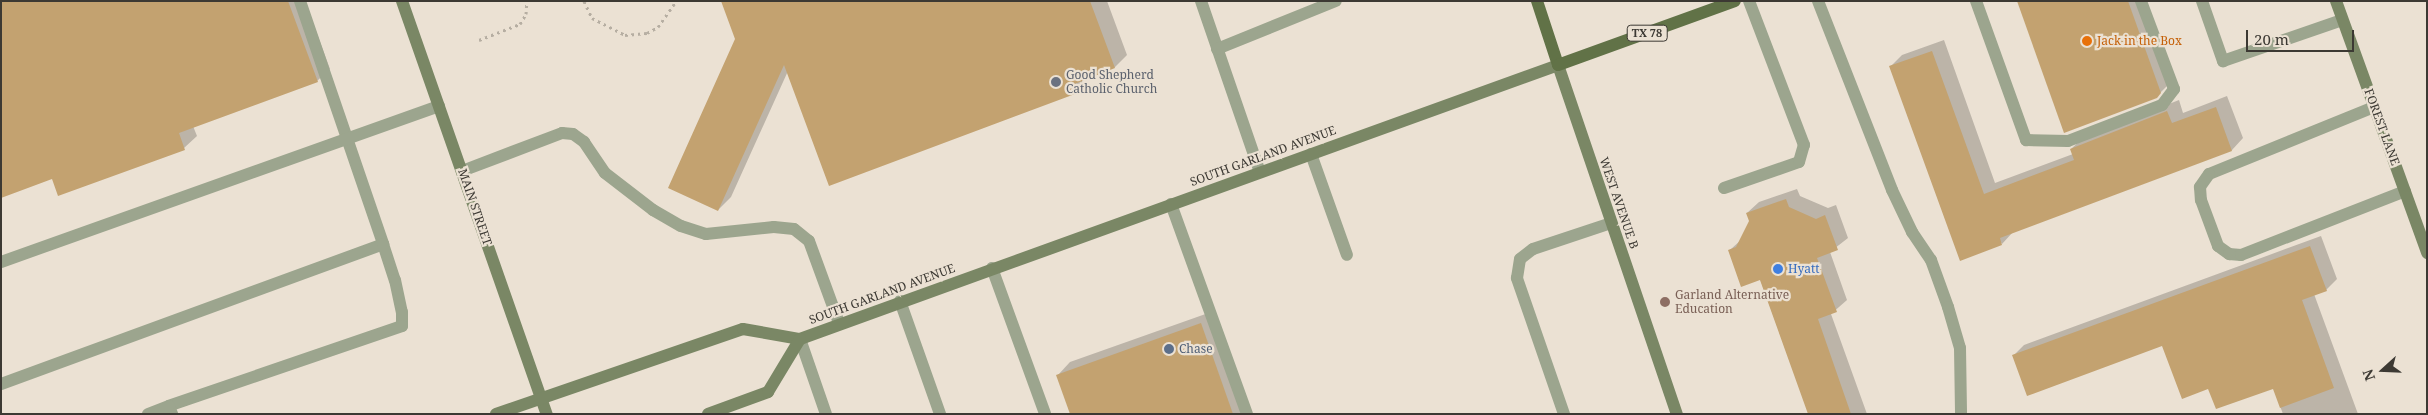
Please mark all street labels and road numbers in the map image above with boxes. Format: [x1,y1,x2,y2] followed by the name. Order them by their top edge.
[1626,24,1668,42] road number: TX 78
[2361,87,2403,167] street label: FOREST LANE
[1188,123,1338,189] street label: SOUTH GARLAND AVENUE
[1597,155,1641,251] street label: WEST AVENUE B
[455,167,495,247] street label: MAIN STREET
[807,261,957,327] street label: SOUTH GARLAND AVENUE

